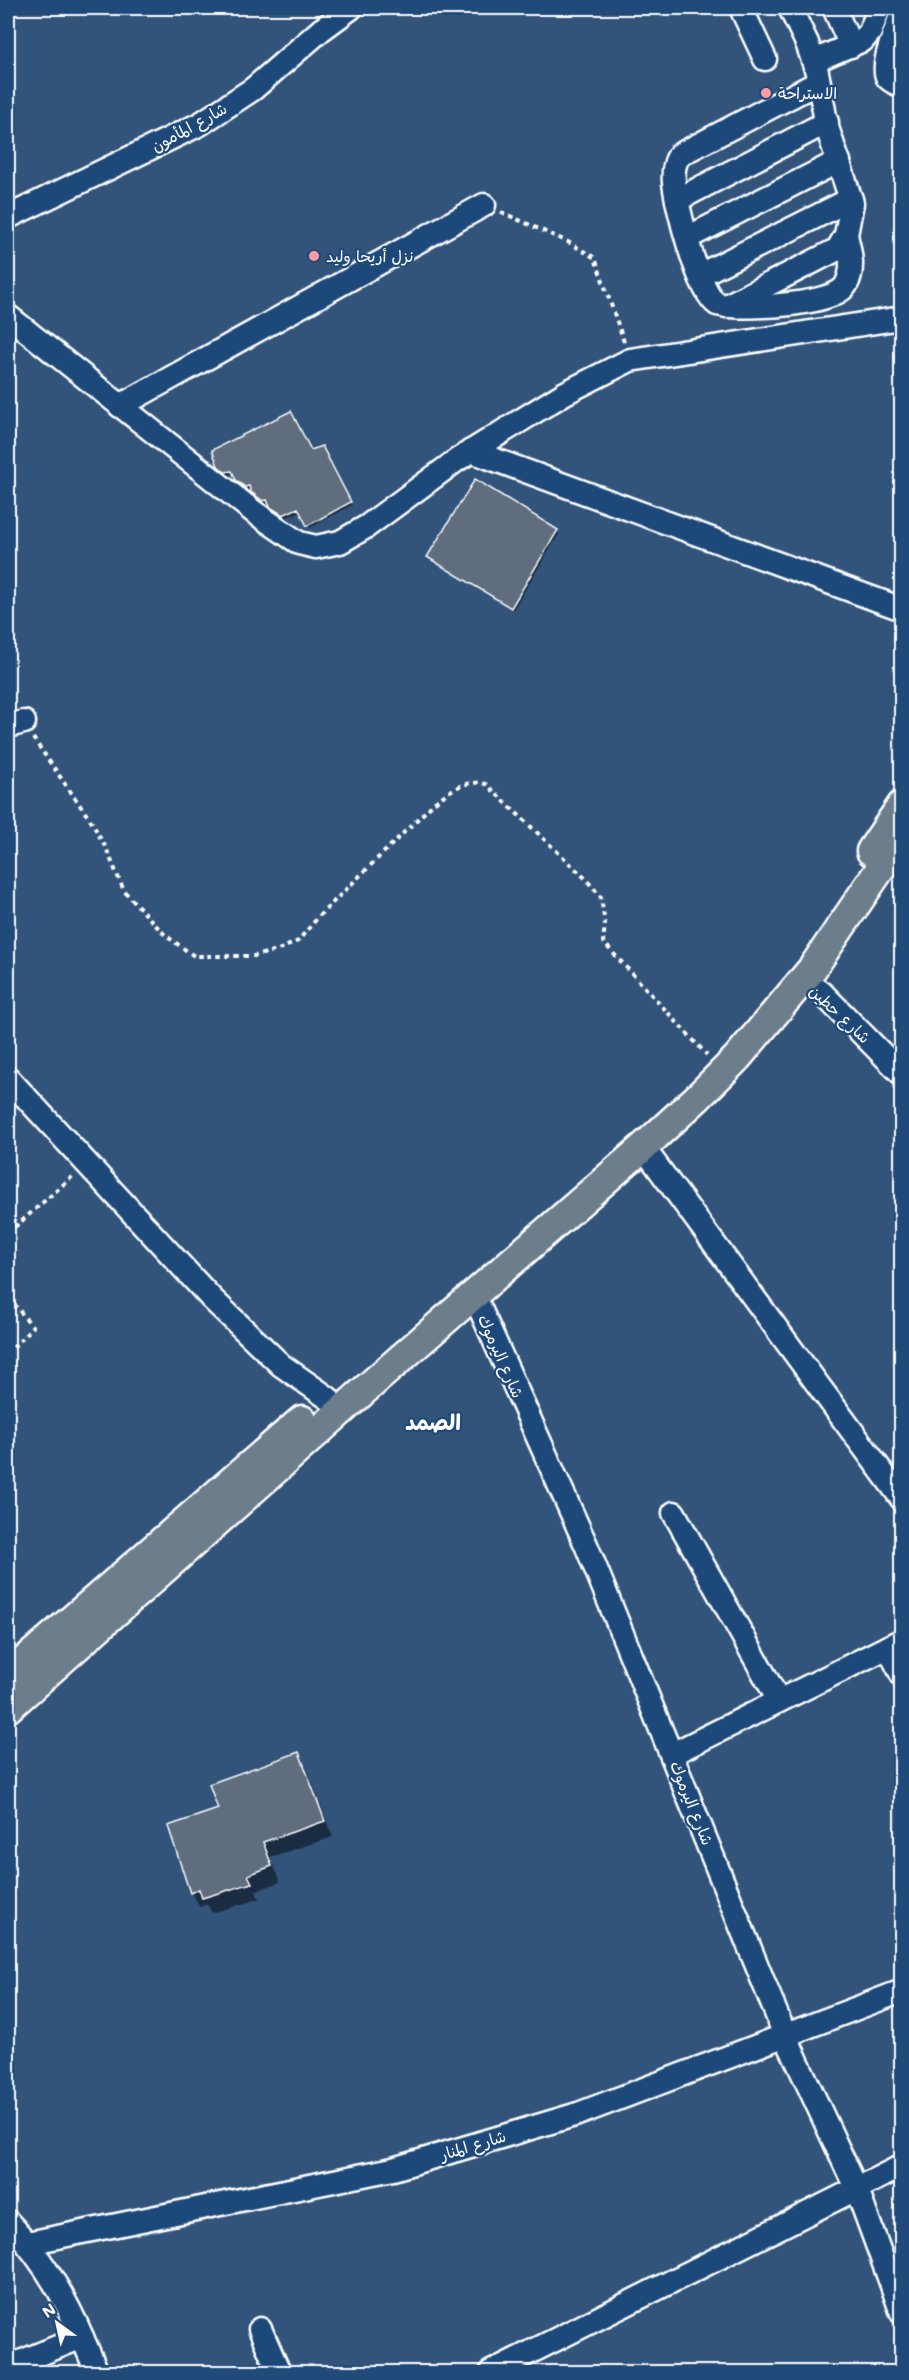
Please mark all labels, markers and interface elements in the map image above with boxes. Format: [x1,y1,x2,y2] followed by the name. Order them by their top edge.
[778,82,837,103] place label: الاستراحة
[759,86,773,100] marker: الاستراحة
[147,97,231,158] street label: شارع المأمون
[326,245,413,266] place label: نزل أريحا وليد
[307,249,321,263] marker: نزل أريحا وليد
[804,980,875,1049] street label: شارع حطين
[472,1311,529,1402] street label: شارع اليرموك
[405,1407,461,1436] district label: الصمد
[664,1758,719,1849] street label: شارع اليرموك
[435,2125,509,2167] street label: شارع المنار
[27,2293,87,2353] north arrow
[38,2298,59,2322] text: N

